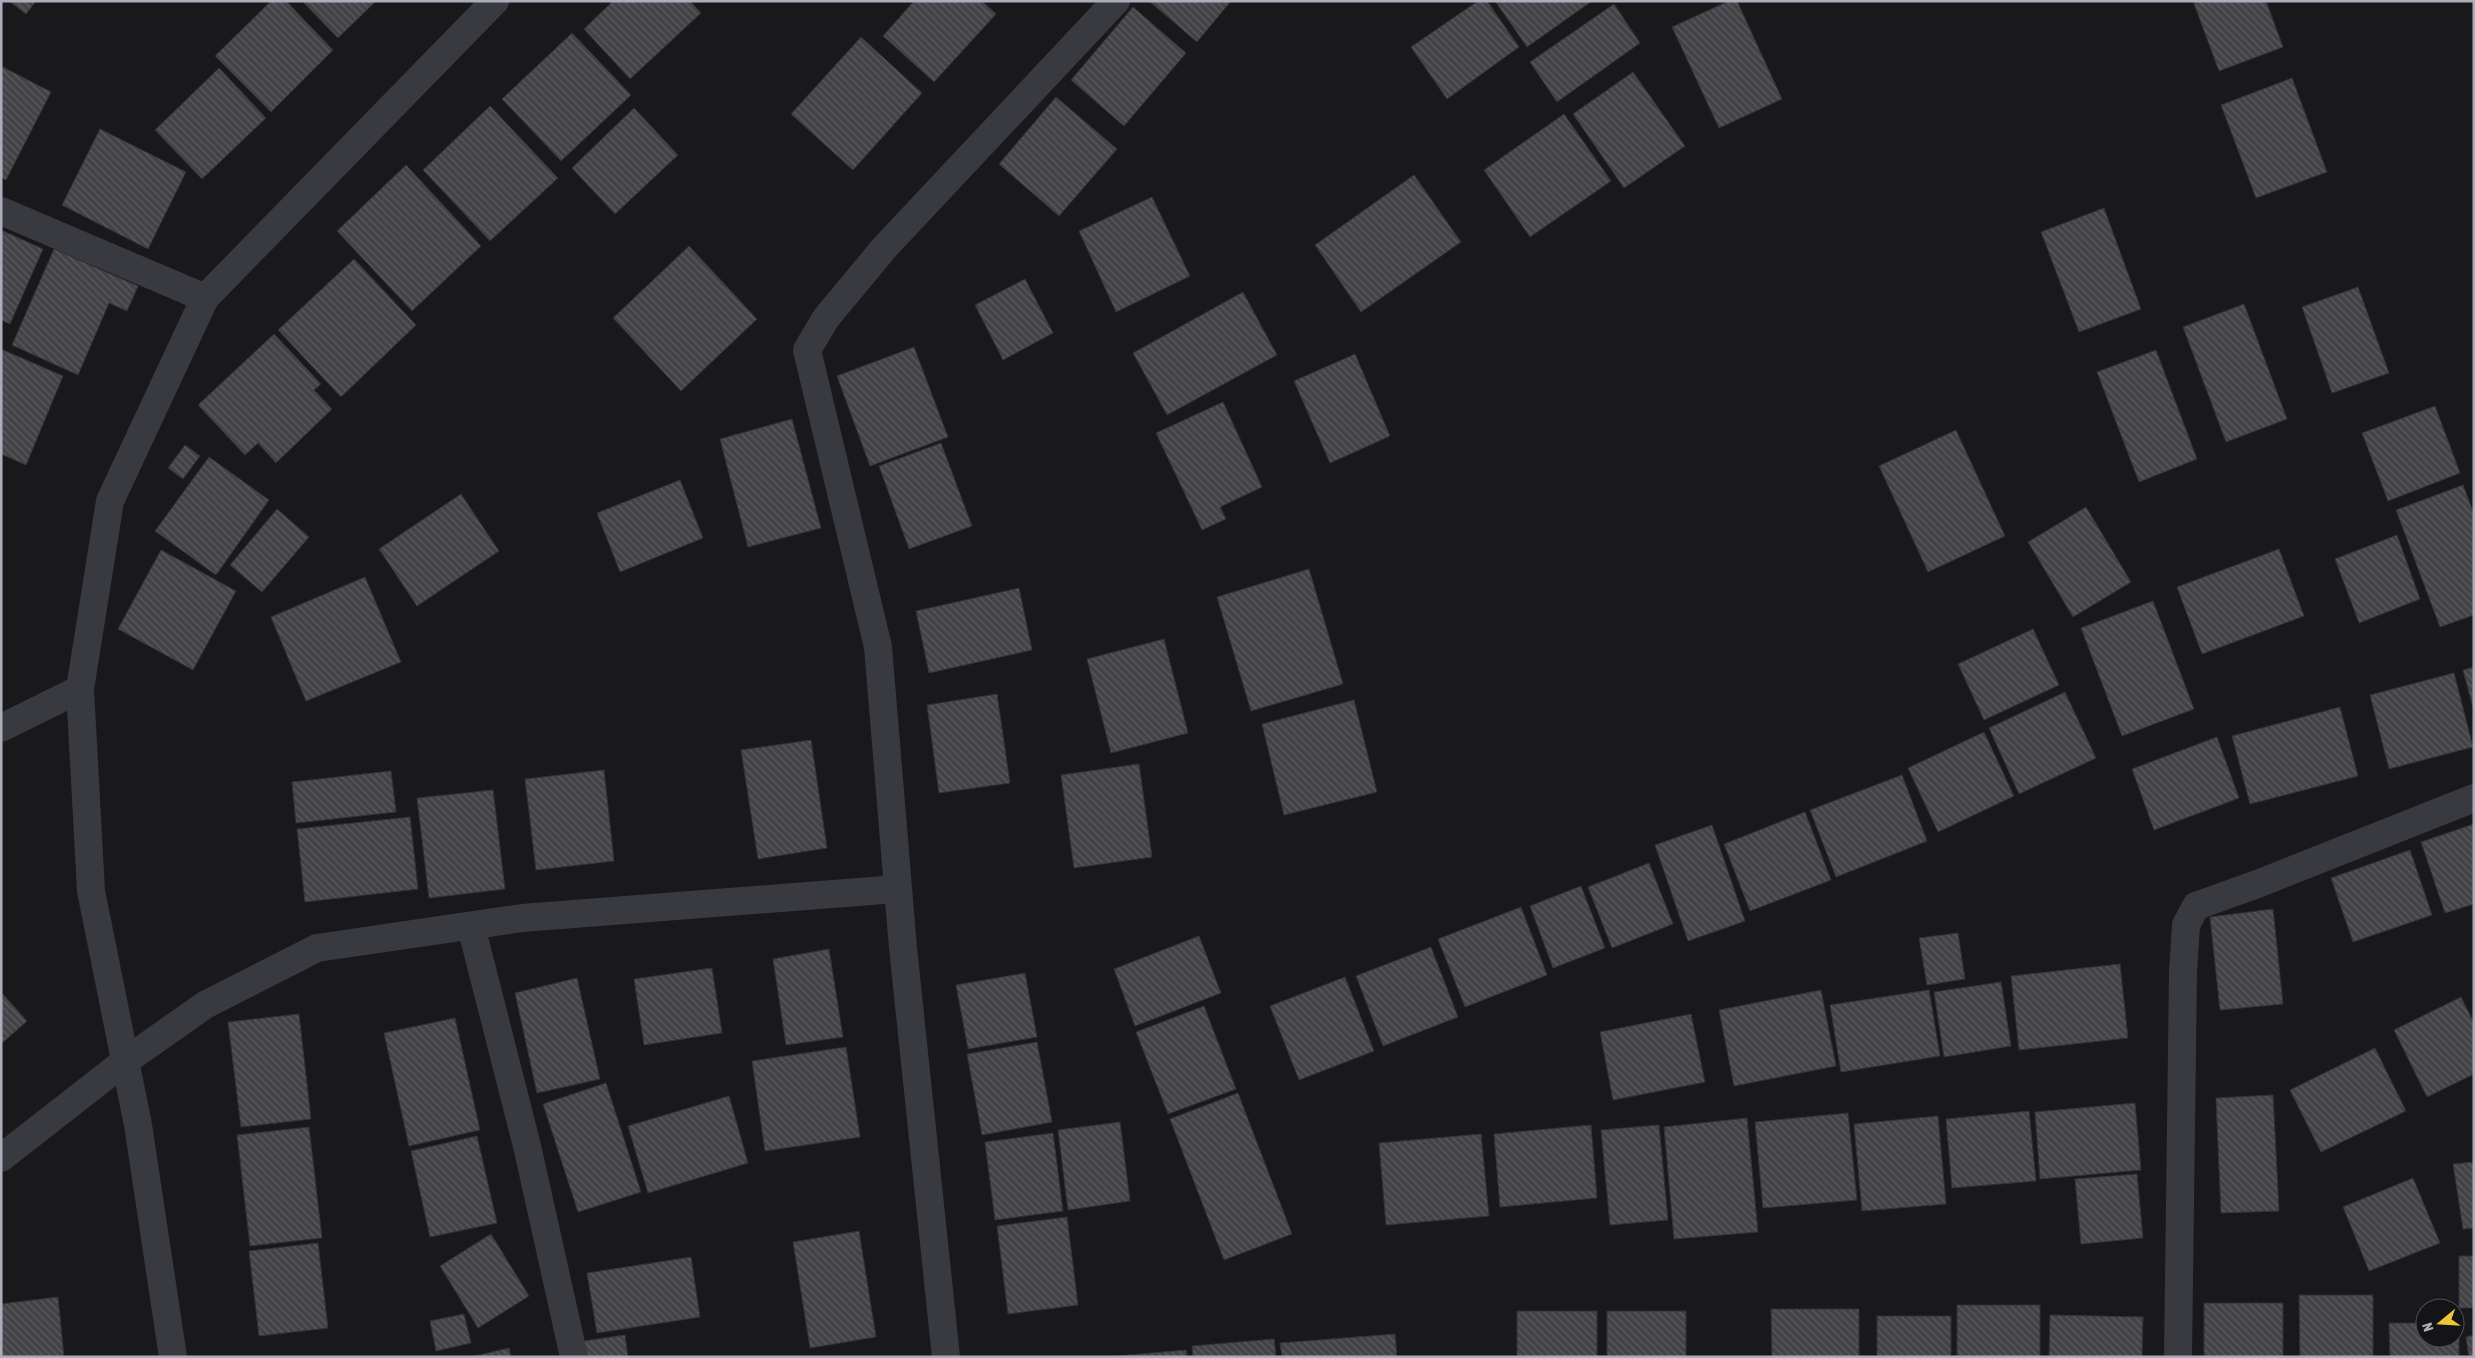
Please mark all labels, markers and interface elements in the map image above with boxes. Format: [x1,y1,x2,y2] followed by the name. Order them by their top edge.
[2415,1298,2465,1348] north arrow
[2419,1321,2437,1333] text: N

